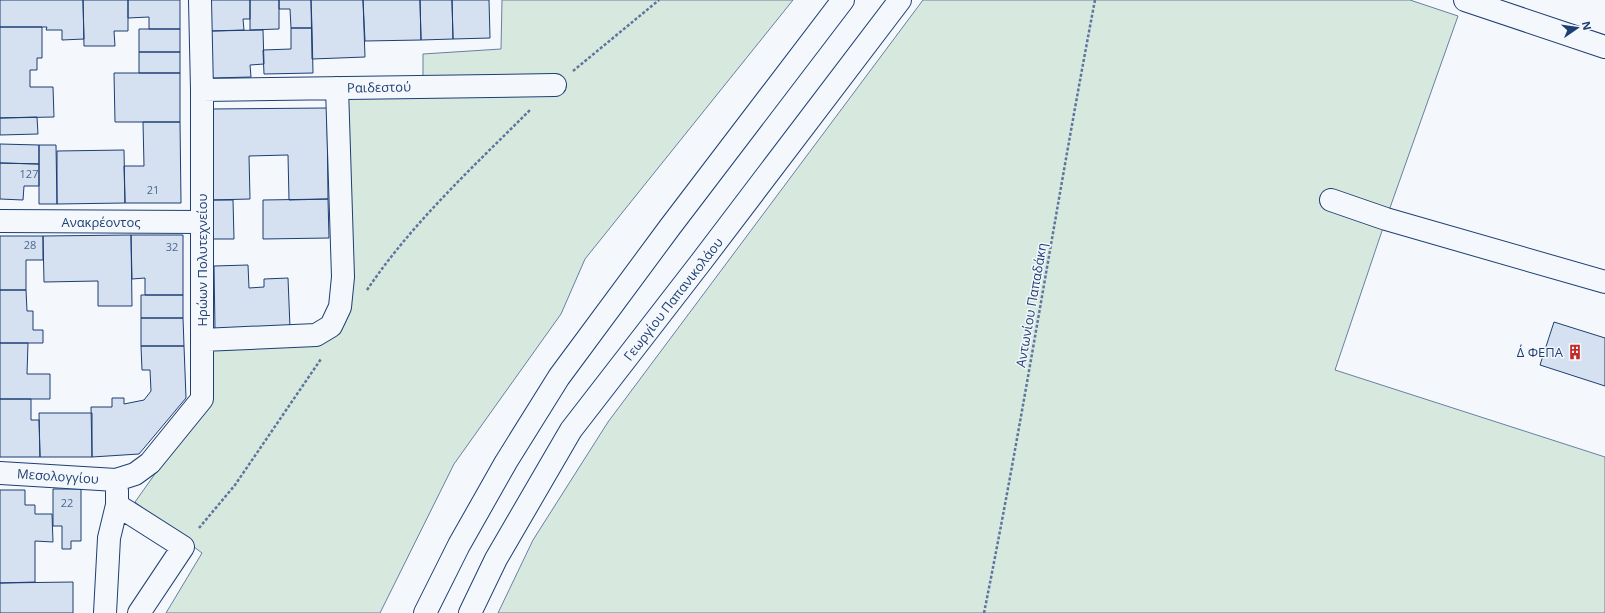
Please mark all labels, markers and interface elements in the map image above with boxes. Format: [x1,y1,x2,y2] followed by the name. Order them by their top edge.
[1557,8,1597,48] north arrow
[1579,20,1596,32] text: N
[347,77,411,97] street label: Ραιδεστού
[20,166,38,181] house number: 127
[147,182,159,197] house number: 21
[193,193,211,326] street label: Ηρώων Πολυτεχνείου
[61,213,141,231] street label: Ανακρέοντος
[619,234,727,364] street label: Γεωργίου Παπανικολάου
[24,237,36,252] house number: 28
[166,239,178,254] house number: 32
[1011,241,1051,369] street label: Αντωνίου Παπαδάκη
[1517,343,1564,361] place label: Δ΄ ΦΕΠΑ
[1566,343,1584,361] building icon: Δ΄ ΦΕΠΑ
[17,464,100,488] street label: Μεσολογγίου
[61,495,73,510] house number: 22

